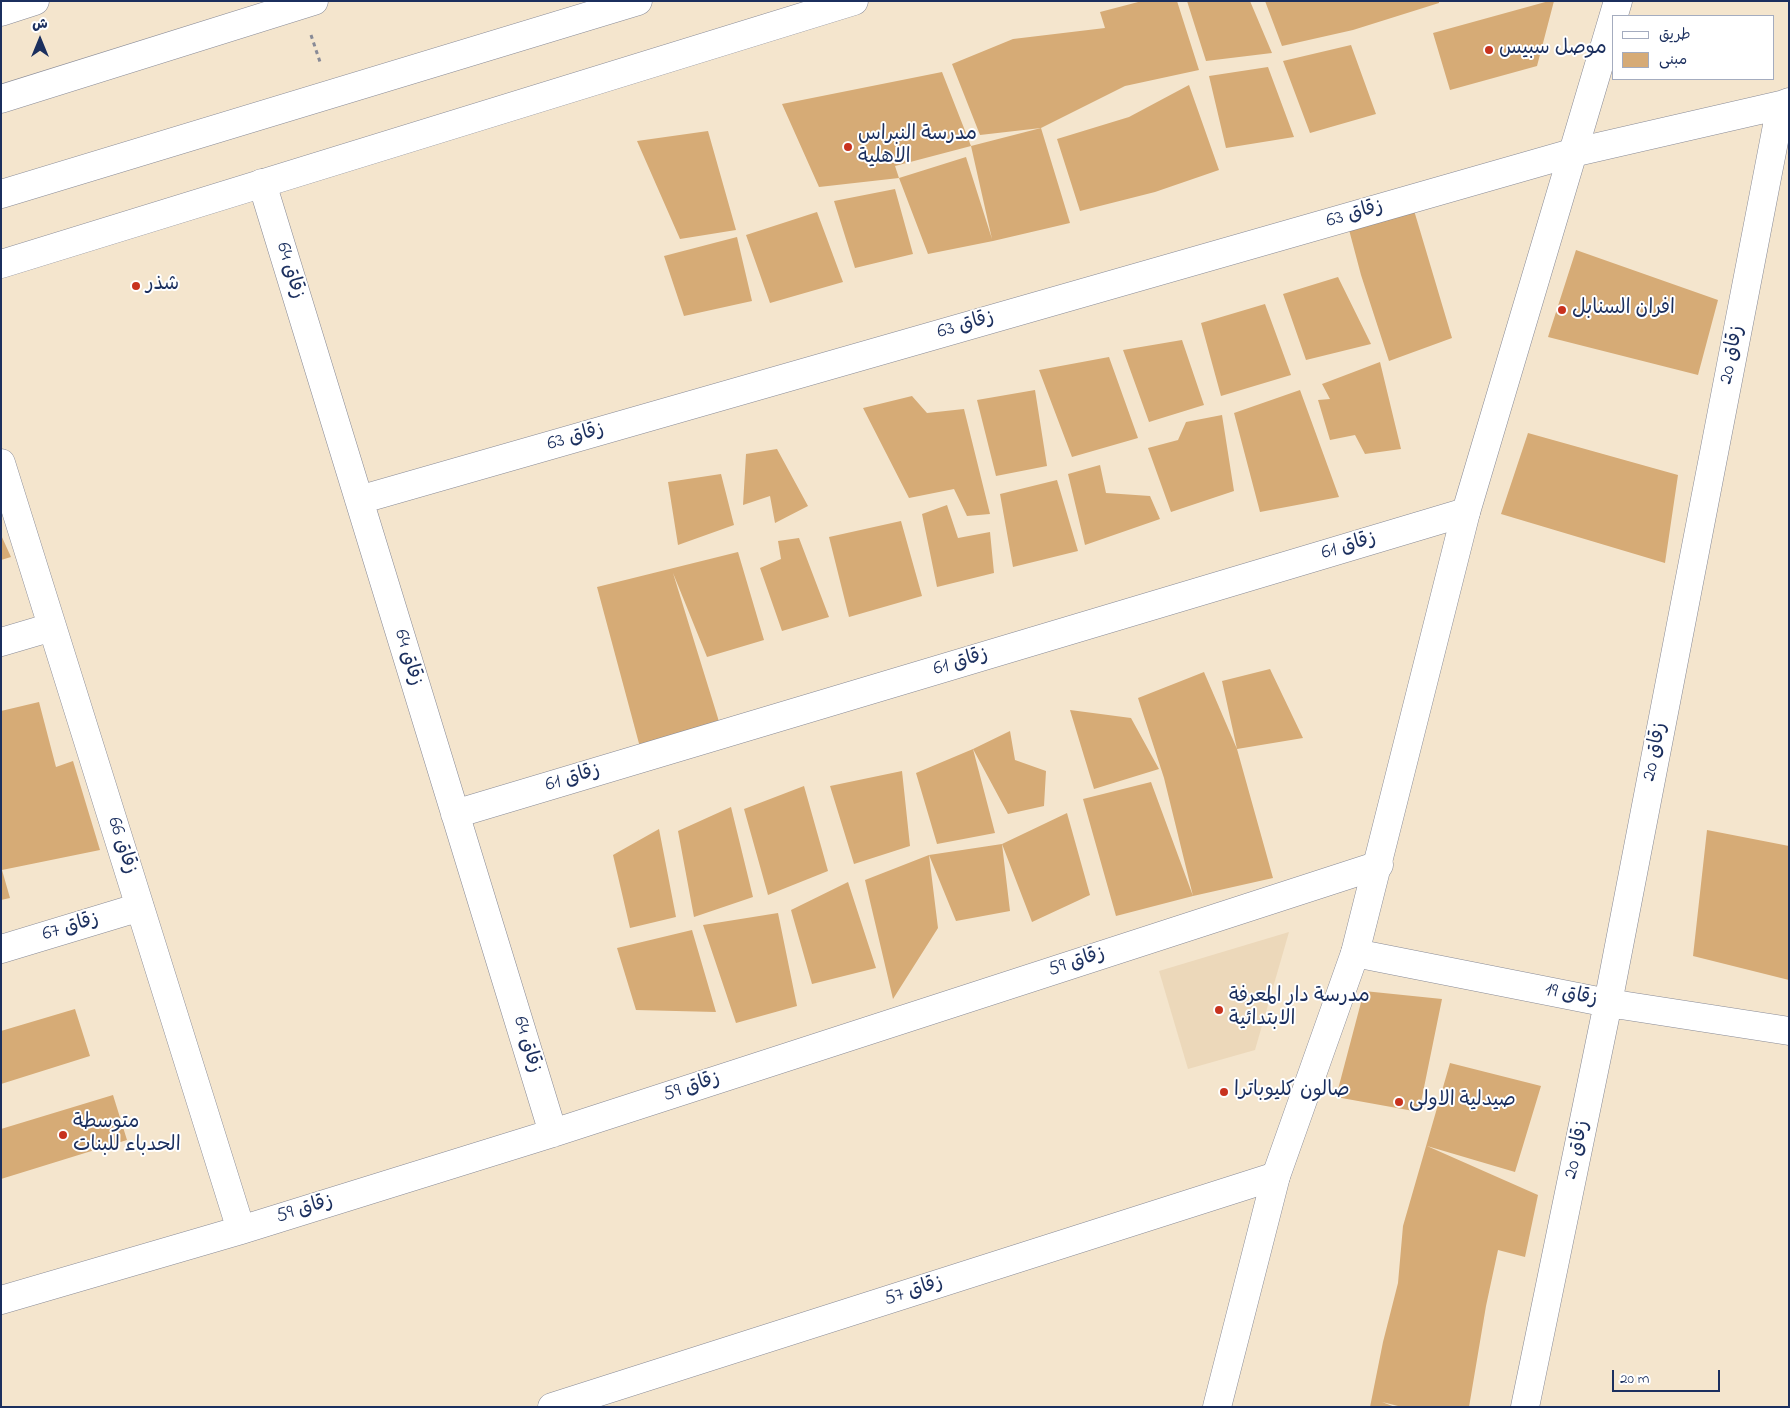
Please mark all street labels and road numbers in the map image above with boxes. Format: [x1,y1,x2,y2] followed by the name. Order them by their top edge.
[1324,195,1386,235] street label: زقاق 63
[269,240,309,302] street label: زقاق 64
[935,306,997,346] street label: زقاق 63
[1716,324,1750,386] street label: زقاق 20
[545,418,607,458] street label: زقاق 63
[1319,527,1379,567] street label: زقاق 61
[387,627,427,689] street label: زقاق 64
[931,643,991,683] street label: زقاق 61
[1639,721,1673,783] street label: زقاق 20
[543,759,603,799] street label: زقاق 61
[101,815,141,877] street label: زقاق 66
[40,908,102,948] street label: زقاق 67
[1046,943,1108,983] street label: زقاق 59
[1543,979,1599,1013] street label: زقاق 19
[506,1014,546,1076] street label: زقاق 64
[661,1068,723,1108] street label: زقاق 59
[1560,1118,1596,1182] street label: زقاق 20
[274,1190,336,1230] street label: زقاق 59
[882,1271,946,1313] street label: زقاق 57

